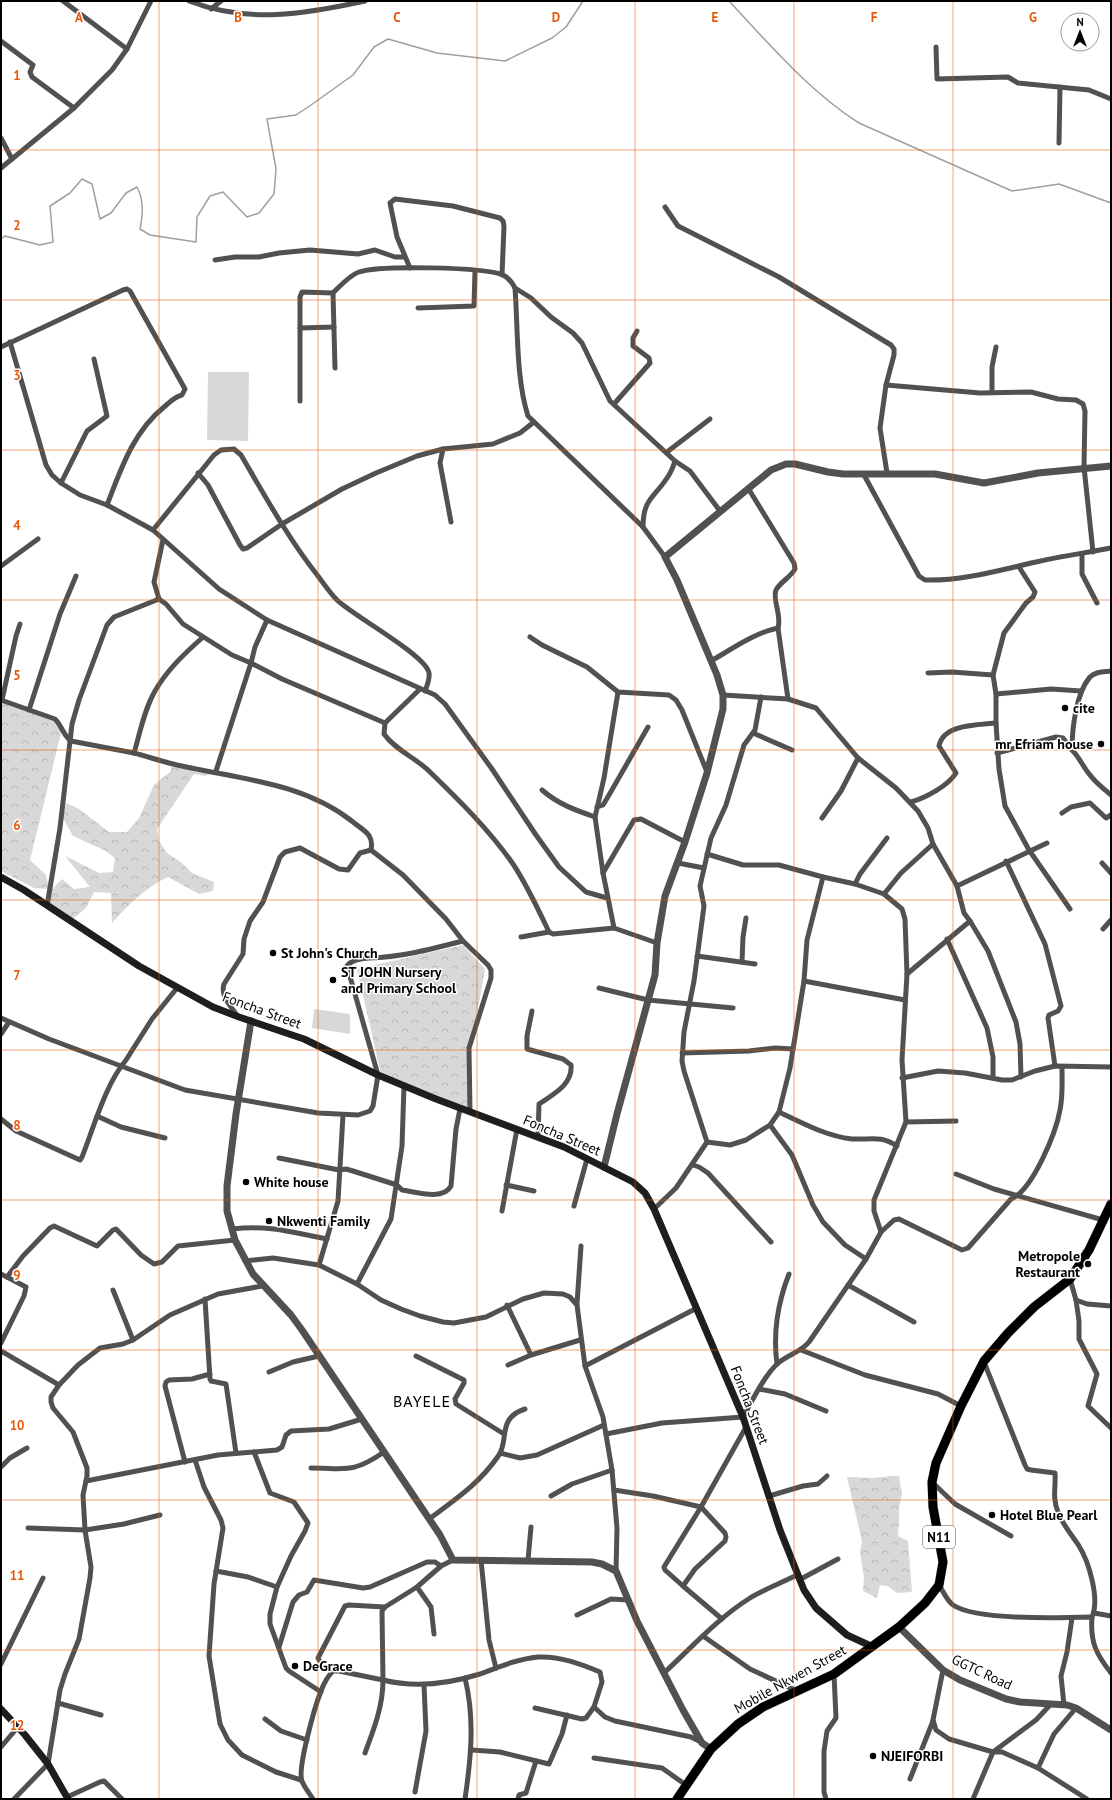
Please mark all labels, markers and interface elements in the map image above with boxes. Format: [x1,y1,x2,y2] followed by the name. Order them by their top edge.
[75,9,83,26] text: A
[234,9,242,26] text: B
[393,9,401,26] text: C
[552,9,560,26] text: D
[712,9,719,26] text: E
[871,9,878,26] text: F
[1029,9,1037,26] text: G
[1060,12,1100,52] north arrow
[1076,15,1084,29] text: N
[13,67,21,84] text: 1
[13,217,21,234] text: 2
[13,367,21,384] text: 3
[13,517,21,534] text: 4
[13,667,21,684] text: 5
[1073,699,1095,717] place label: cite
[1060,703,1070,713] marker: cite
[995,735,1093,753] place label: mr Efriam house
[1096,739,1106,749] marker: mr Efriam house
[13,817,21,834] text: 6
[281,944,378,962] place label: St John's Church
[268,948,278,958] marker: St John's Church
[341,963,457,997] place label: ST JOHN Nursery and Primary School
[13,967,21,984] text: 7
[328,975,338,985] marker: ST JOHN Nursery and Primary School
[220,987,304,1033] street label: Foncha Street
[520,1111,604,1160] street label: Foncha Street
[13,1117,21,1134] text: 8
[254,1173,329,1191] place label: White house
[241,1177,251,1187] marker: White house
[277,1212,370,1230] place label: Nkwenti Family
[264,1216,274,1226] marker: Nkwenti Family
[1015,1247,1080,1281] place label: Metropole Restaurant
[1083,1259,1093,1269] marker: Metropole Restaurant
[13,1267,21,1284] text: 9
[727,1363,773,1447] street label: Foncha Street
[393,1391,451,1411] district label: BAYELE
[10,1417,24,1434] text: 10
[1000,1506,1098,1524] place label: Hotel Blue Pearl
[987,1510,997,1520] marker: Hotel Blue Pearl
[923,1526,955,1548] road number: N11
[10,1567,24,1584] text: 11
[731,1641,849,1717] street label: Mobile Nkwen Street
[949,1650,1015,1694] street label: GGTC Road
[303,1657,353,1675] place label: DeGrace
[290,1661,300,1671] marker: DeGrace
[10,1717,24,1734] text: 12
[881,1747,943,1765] place label: NJEIFORBI
[868,1751,878,1761] marker: NJEIFORBI

